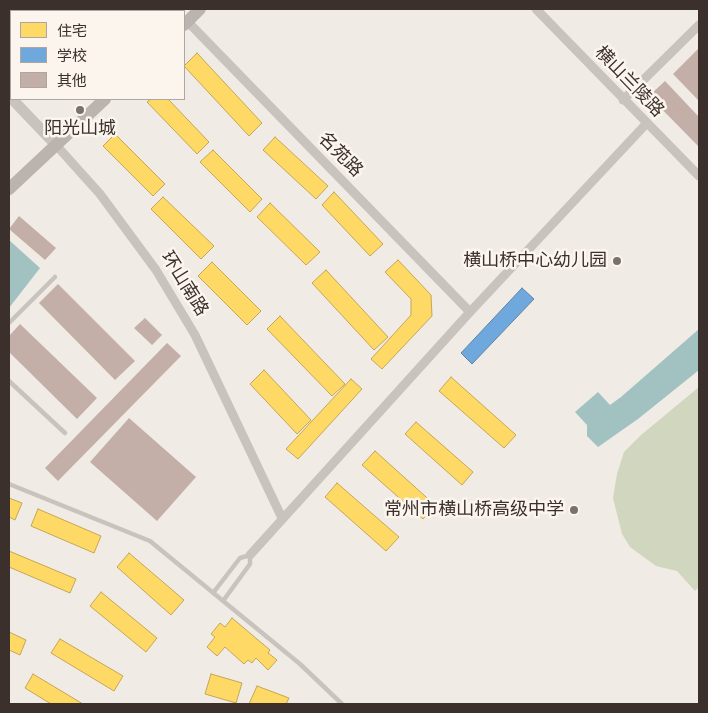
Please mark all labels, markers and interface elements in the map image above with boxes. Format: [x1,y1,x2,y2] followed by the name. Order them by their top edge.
[10,10,185,100] legend
[57,21,87,41] text: 住宅
[590,42,668,122] street label: 横山兰陵路
[57,46,87,66] text: 学校
[57,71,87,91] text: 其他
[74,104,86,116] marker: 阳光山城
[44,118,116,140] place label: 阳光山城
[313,128,367,182] street label: 名苑路
[156,248,212,320] street label: 环山南路
[463,250,607,272] place label: 横山桥中心幼儿园
[611,255,623,267] marker: 横山桥中心幼儿园
[384,499,564,521] place label: 常州市横山桥高级中学
[568,504,580,516] marker: 常州市横山桥高级中学

